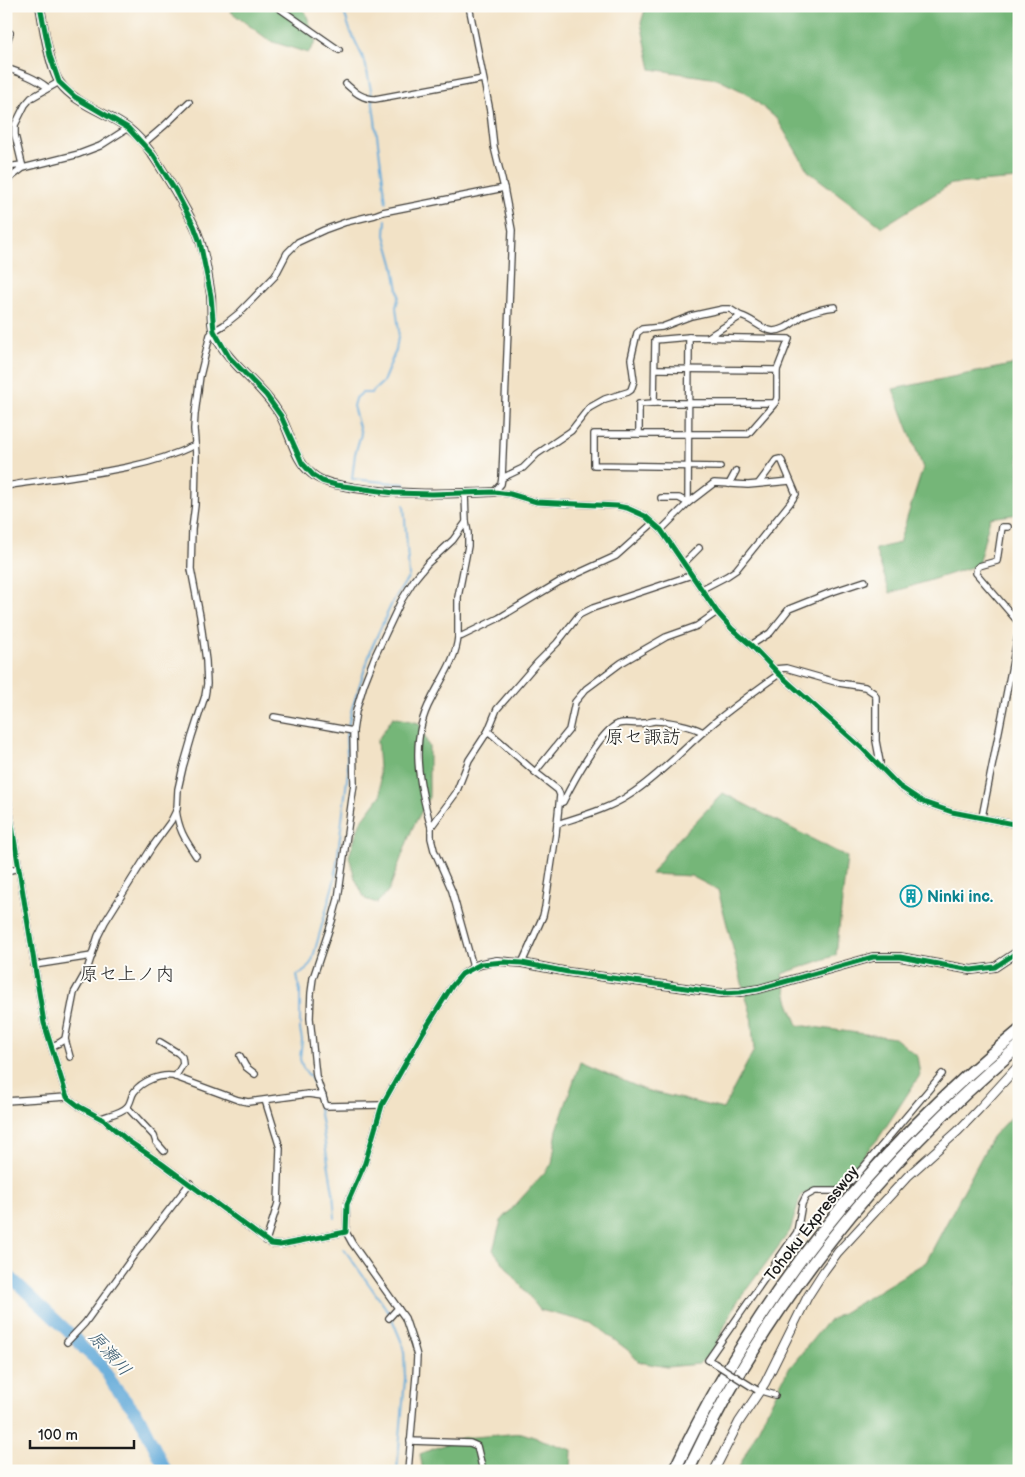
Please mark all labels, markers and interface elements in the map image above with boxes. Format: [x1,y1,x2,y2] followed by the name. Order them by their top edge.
[605,726,681,749] district label: 原セ諏訪
[899,884,923,908] building icon: Ninki inc.
[927,888,994,907] place label: Ninki inc.
[79,963,175,986] district label: 原セ上ノ内
[761,1162,864,1285] street label: Tohoku Expressway
[84,1326,135,1380] water label: 原瀬川
[30,1417,134,1449] scale bar
[38,1426,78,1445] text: 100 m

